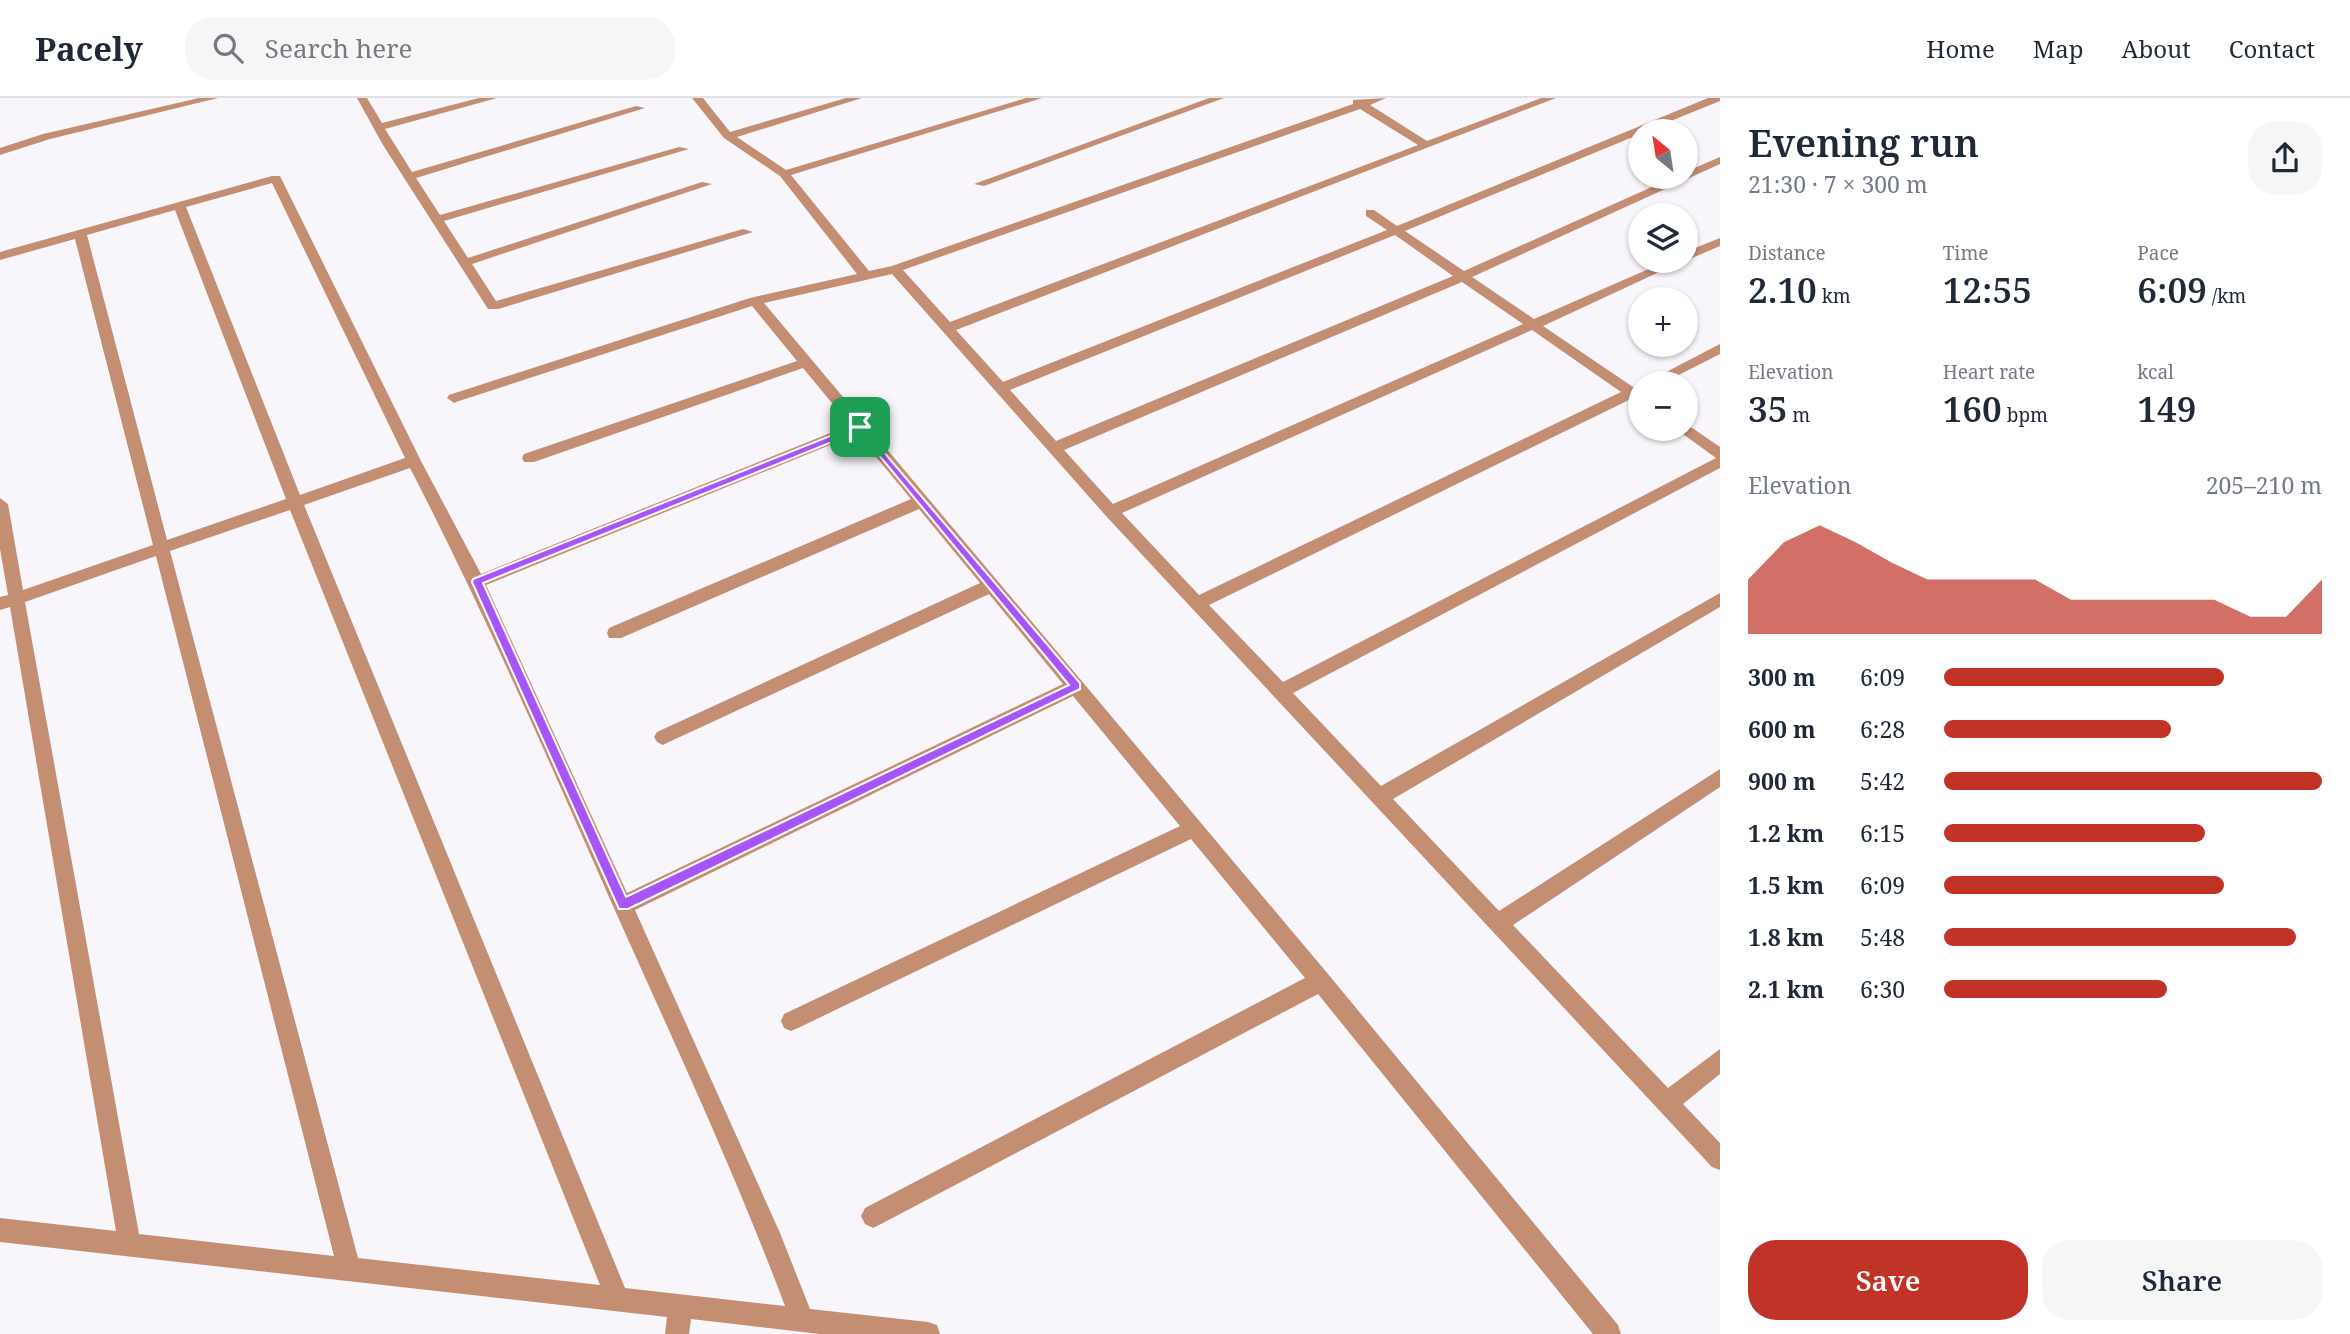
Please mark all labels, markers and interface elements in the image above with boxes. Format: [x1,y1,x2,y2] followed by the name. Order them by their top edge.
[185,17,675,80] search box
[35,26,143,71] text: Pacely
[209,29,247,67] icon: search
[265,30,412,66] text: Search here
[1926,32,1995,65] text: Home
[2033,32,2084,65] text: Map
[2122,32,2191,65] text: About
[2229,32,2315,65] text: Contact
[1748,116,1979,168] text: Evening run
[1628,119,1698,189] north arrow
[1628,119,1698,441] map controls
[2248,121,2322,195] button: share
[1748,168,1928,200] text: 21:30 · 7 × 300 m
[1628,203,1698,273] button: layers
[1748,240,1826,266] text: Distance
[1943,240,1989,266] text: Time
[2137,240,2179,266] text: Pace
[1748,266,1817,313] text: 2.10
[1943,266,2032,313] text: 12:55
[2137,266,2207,313] text: 6:09
[1817,283,1851,309] text: km
[2207,283,2246,309] text: /km
[1628,287,1698,357] button: +
[1748,359,1834,385] text: Elevation
[1943,359,2035,385] text: Heart rate
[2137,359,2174,385] text: kcal
[1628,371,1698,441] button: −
[1748,385,1787,432] text: 35
[1943,385,2002,432] text: 160
[2137,385,2196,432] text: 149
[830,397,890,457] pin
[1787,402,1810,428] text: m
[2002,402,2048,428] text: bpm
[841,408,879,446] icon: arrive
[1748,469,1852,501] text: Elevation
[2206,469,2322,501] text: 205–210 m
[1748,661,1816,693] text: 300 m
[1860,661,1905,693] text: 6:09
[1748,713,1816,745] text: 600 m
[1860,713,1905,745] text: 6:28
[1748,765,1816,797] text: 900 m
[1860,765,1905,797] text: 5:42
[1748,817,1824,849] text: 1.2 km
[1860,817,1905,849] text: 6:15
[1748,869,1824,901] text: 1.5 km
[1860,869,1905,901] text: 6:09
[1748,921,1824,953] text: 1.8 km
[1860,921,1905,953] text: 5:48
[1748,973,1824,1005] text: 2.1 km
[1860,973,1905,1005] text: 6:30
[1748,1240,2028,1320] button: Save
[2042,1240,2322,1320] button: Share

